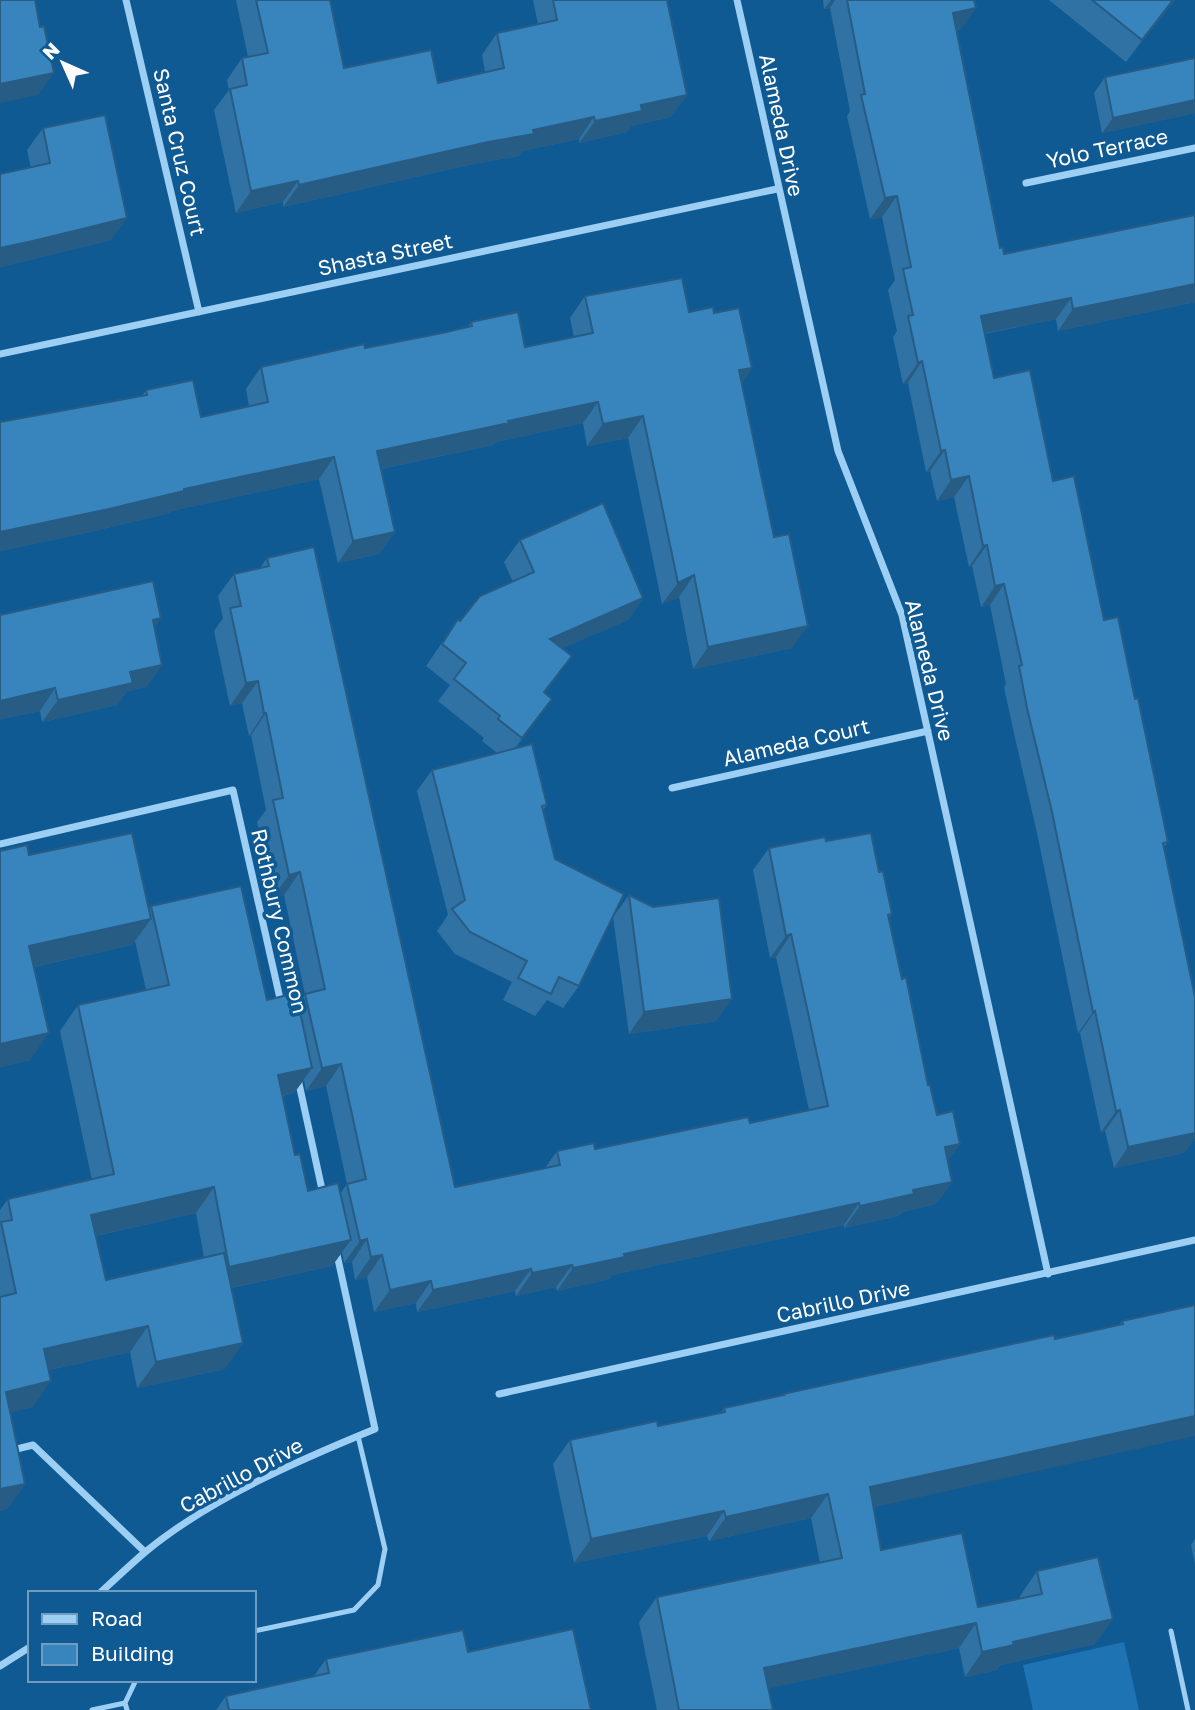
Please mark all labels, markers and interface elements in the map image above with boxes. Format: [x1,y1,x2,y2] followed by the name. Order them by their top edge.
[28,28,98,98] north arrow
[37,37,64,64] text: N
[754,51,810,199] street label: Alameda Drive
[148,66,212,238] street label: Santa Cruz Court
[1044,122,1170,174] street label: Yolo Terrace
[315,227,455,281] street label: Shasta Street
[900,596,960,744] street label: Alameda Drive
[720,713,872,771] street label: Alameda Court
[246,826,314,1016] street label: Rothbury Common
[774,1274,912,1328] street label: Cabrillo Drive
[175,1432,307,1518] street label: Cabrillo Drive
[28,1591,256,1682] legend
[91,1605,142,1631] text: Road
[91,1640,174,1666] text: Building

